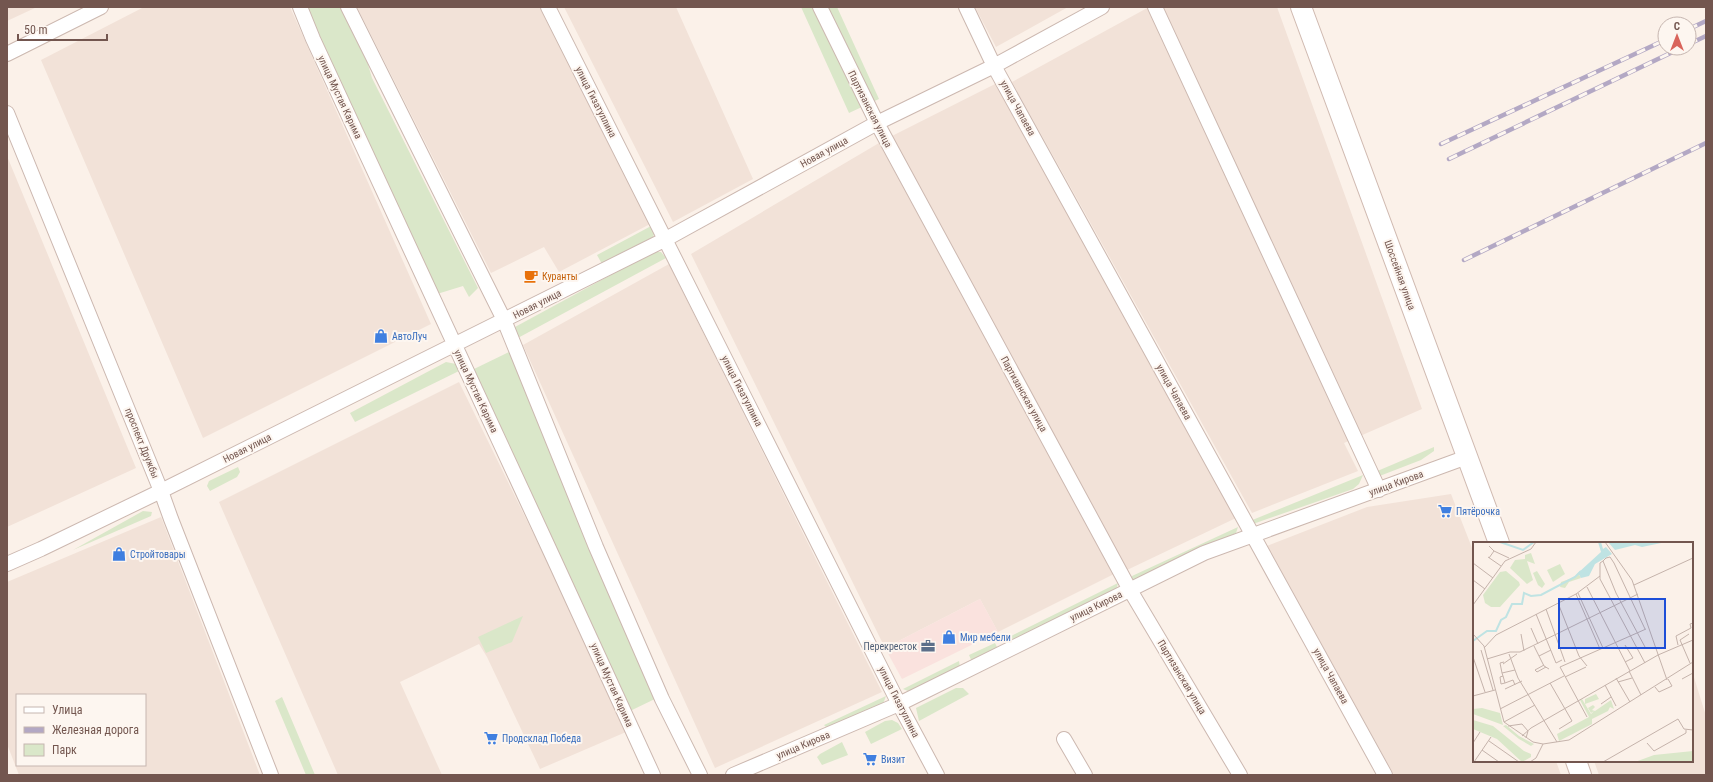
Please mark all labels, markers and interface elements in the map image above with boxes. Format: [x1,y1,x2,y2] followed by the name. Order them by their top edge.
[18,16,107,42] scale bar
[1657,16,1697,56] north arrow
[1674,20,1680,33] text: С
[24,23,48,37] text: 50 m
[316,54,364,141] street label: улица Мустая Карима
[573,65,619,139] street label: улица Гизатуллина
[846,69,894,149] street label: Партизанская улица
[998,78,1038,138] street label: улица Чапаева
[798,134,850,170] street label: Новая улица
[1382,239,1418,312] street label: Шоссейная улица
[523,268,539,284] cafe icon: Куранты
[542,271,577,282] place label: Куранты
[511,287,563,321] street label: Новая улица
[373,328,389,344] shop icon: АвтоЛуч
[392,331,427,342] place label: АвтоЛуч
[452,348,500,435] street label: улица Мустая Карима
[719,354,765,428] street label: улица Гизатуллина
[999,354,1049,434] street label: Партизанская улица
[1154,362,1194,422] street label: улица Чапаева
[123,406,161,480] street label: проспект Дружбы
[221,431,273,465] street label: Новая улица
[1367,468,1425,498] street label: улица Кирова
[1437,503,1453,519] supermarket icon: Пятёрочка
[1456,506,1500,517] place label: Пятёрочка
[1473,542,1693,762] inset map
[111,546,127,562] shop icon: Стройтовары
[130,549,186,560] place label: Стройтовары
[1068,589,1124,623] street label: улица Кирова
[941,629,957,645] shop icon: Мир мебели
[960,632,1011,643] place label: Мир мебели
[920,638,936,654] office icon: Перекресток
[1155,638,1209,716] street label: Партизанская улица
[589,641,636,729] street label: улица Мустая Карима
[864,641,917,652] place label: Перекресток
[1311,646,1351,706] street label: улица Чапаева
[876,665,922,739] street label: улица Гизатуллина
[16,694,146,766] legend
[52,703,83,717] text: Улица
[52,723,139,737] text: Железная дорога
[775,729,832,761] street label: улица Кирова
[483,730,499,746] supermarket icon: Продсклад Победа
[502,733,581,744] place label: Продсклад Победа
[52,743,77,757] text: Парк
[862,751,878,767] supermarket icon: Визит
[881,754,905,765] place label: Визит

